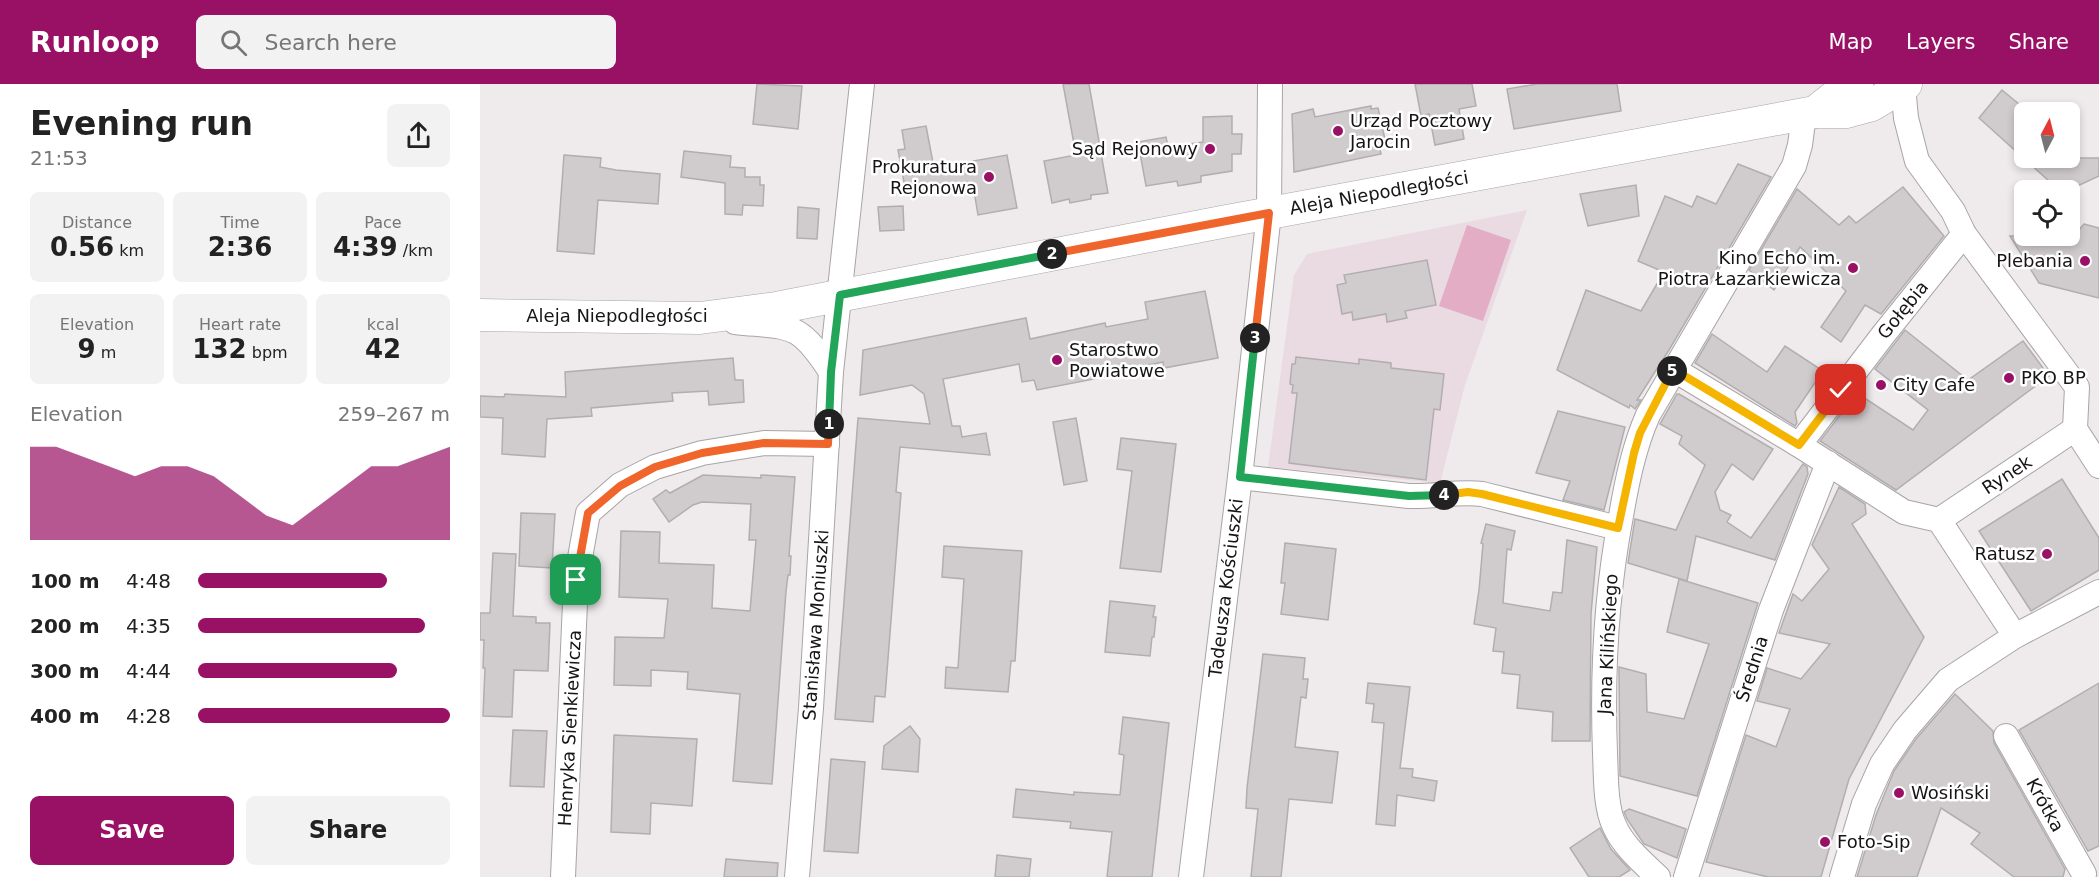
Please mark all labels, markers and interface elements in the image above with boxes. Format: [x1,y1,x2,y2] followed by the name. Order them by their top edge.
[196,15,616,69] search box
[30,26,160,59] text: Runloop
[217,26,250,59] icon: search
[265,30,397,55] text: Search here
[1829,30,1873,54] text: Map
[1906,30,1975,54] text: Layers
[2008,30,2069,54] text: Share
[2014,102,2080,168] north arrow
[2014,102,2080,246] map controls
[30,104,253,143] text: Evening run
[387,104,450,167] button: share
[1349,110,1493,152] place label: Urząd Pocztowy Jarocin
[1331,124,1345,138] marker: Urząd Pocztowy Jarocin
[1072,138,1198,159] place label: Sąd Rejonowy
[1203,142,1217,156] marker: Sąd Rejonowy
[30,146,88,170] text: 21:53
[872,156,977,198] place label: Prokuratura Rejonowa
[1288,166,1470,219] street label: Aleja Niepodległości
[982,170,996,184] marker: Prokuratura Rejonowa
[2014,180,2080,246] button: locate
[62,213,132,232] text: Distance
[220,213,260,232] text: Time
[364,213,402,232] text: Pace
[50,232,114,262] text: 0.56
[208,232,272,262] text: 2:36
[333,232,398,262] text: 4:39
[1037,239,1067,269] pin: 2
[114,241,144,260] text: km
[398,241,433,260] text: /km
[1046,244,1058,263] text: 2
[1658,247,1841,289] place label: Kino Echo im. Piotra Łazarkiewicza
[1996,250,2073,271] place label: Plebania
[2078,254,2092,268] marker: Plebania
[1846,261,1860,275] marker: Kino Echo im. Piotra Łazarkiewicza
[1873,276,1932,343] street label: Gołębia
[526,305,708,326] street label: Aleja Niepodległości
[60,315,134,334] text: Elevation
[199,315,281,334] text: Heart rate
[367,315,399,334] text: kcal
[1240,323,1270,353] pin: 3
[1249,328,1261,347] text: 3
[78,334,96,364] text: 9
[192,334,247,364] text: 132
[365,334,401,364] text: 42
[1069,339,1165,381] place label: Starostwo Powiatowe
[96,343,116,362] text: m
[247,343,288,362] text: bpm
[1050,353,1064,367] marker: Starostwo Powiatowe
[1657,356,1687,386] pin: 5
[1666,361,1678,380] text: 5
[1815,364,1866,415] pin
[2021,367,2086,388] place label: PKO BP
[2002,371,2016,385] marker: PKO BP
[1824,373,1857,406] icon: check
[1893,374,1975,395] place label: City Cafe
[1874,378,1888,392] marker: City Cafe
[30,402,123,426] text: Elevation
[338,402,450,426] text: 259–267 m
[814,409,844,439] pin: 1
[823,414,835,433] text: 1
[1978,450,2036,498] street label: Rynek
[1429,480,1459,510] pin: 4
[1438,485,1450,504] text: 4
[1204,497,1247,680] street label: Tadeusza Kościuszki
[798,529,833,721] street label: Stanisława Moniuszki
[1975,543,2035,564] place label: Ratusz
[2040,547,2054,561] marker: Ratusz
[550,554,601,605] pin
[559,563,592,596] icon: arrive
[30,569,100,593] text: 100 m
[126,569,171,593] text: 4:48
[1593,573,1622,716] street label: Jana Kilińskiego
[30,614,100,638] text: 200 m
[126,614,171,638] text: 4:35
[554,629,585,827] street label: Henryka Sienkiewicza
[1731,633,1772,705] street label: Średnia
[30,659,100,683] text: 300 m
[126,659,171,683] text: 4:44
[30,704,100,728] text: 400 m
[126,704,171,728] text: 4:28
[2022,774,2069,835] street label: Krótka
[1911,782,1989,803] place label: Wosiński
[1892,786,1906,800] marker: Wosiński
[30,796,234,865] button: Save
[246,796,450,865] button: Share
[1837,831,1910,852] place label: Foto-Sip
[1818,835,1832,849] marker: Foto-Sip

